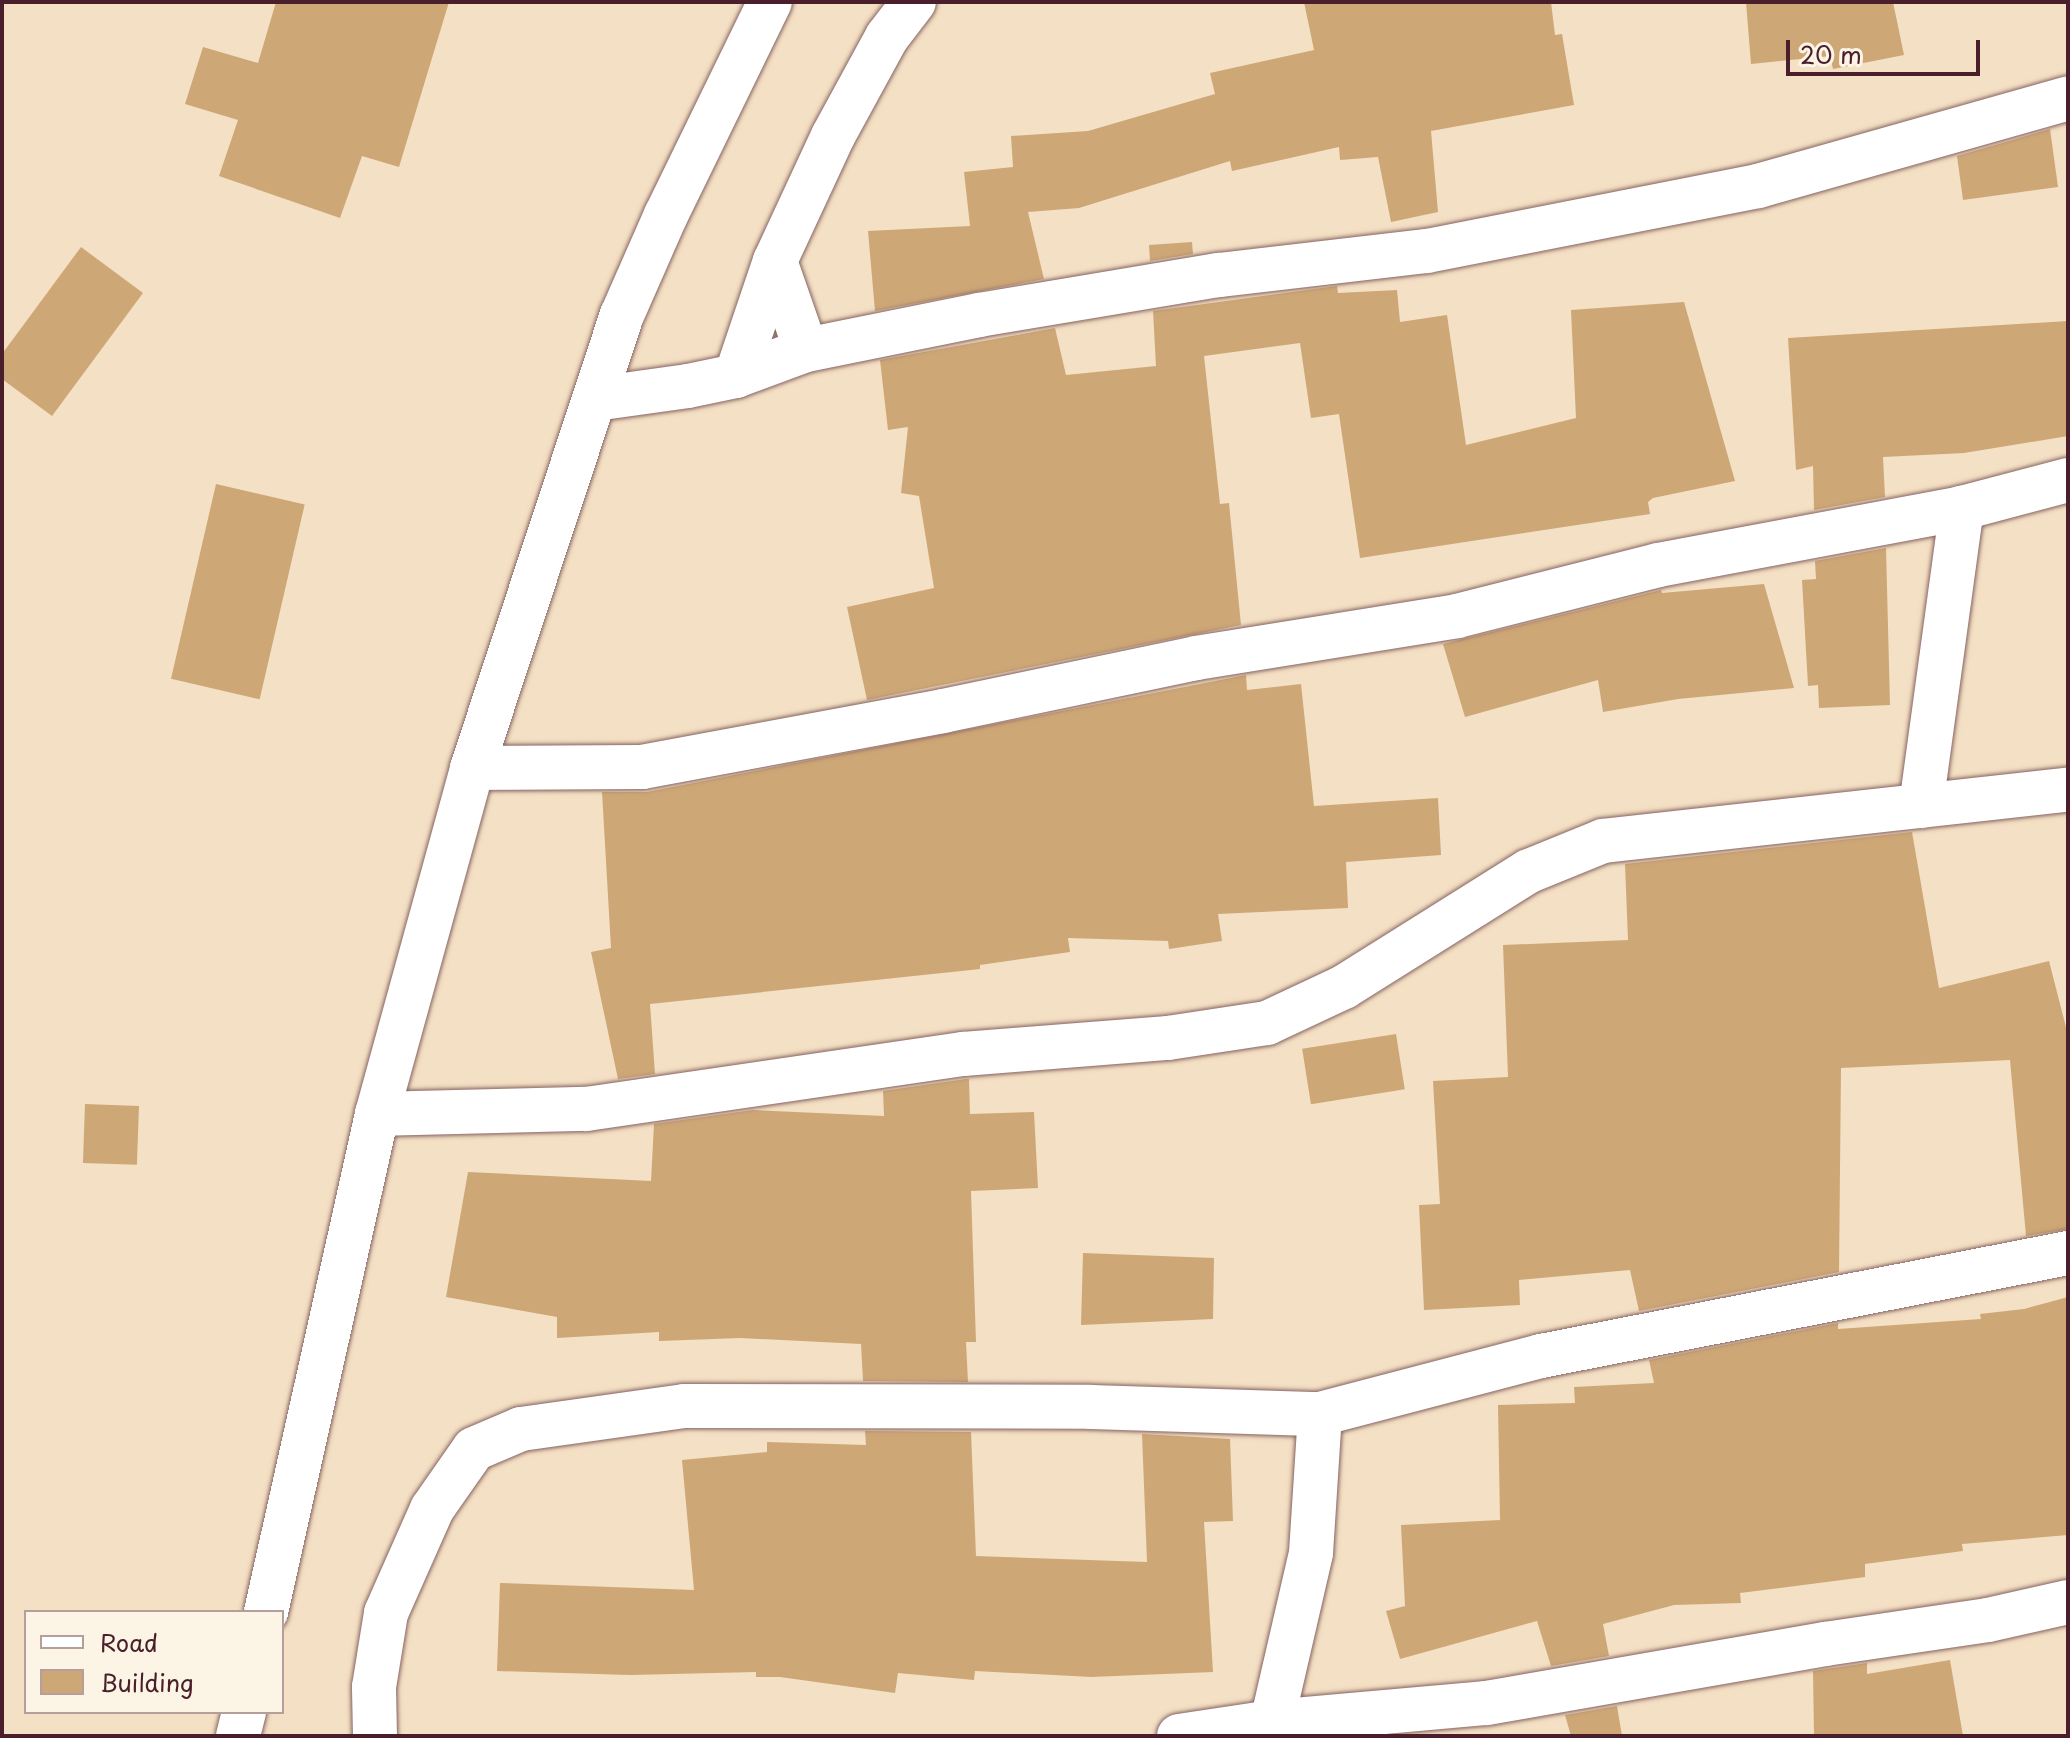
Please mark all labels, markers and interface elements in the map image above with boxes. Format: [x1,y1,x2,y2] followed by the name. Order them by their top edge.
[1790,24,1984,74] scale bar
[1800,36,1862,72] text: 20 m
[24,1610,284,1714] legend
[100,1624,158,1660] text: Road
[100,1664,194,1700] text: Building

